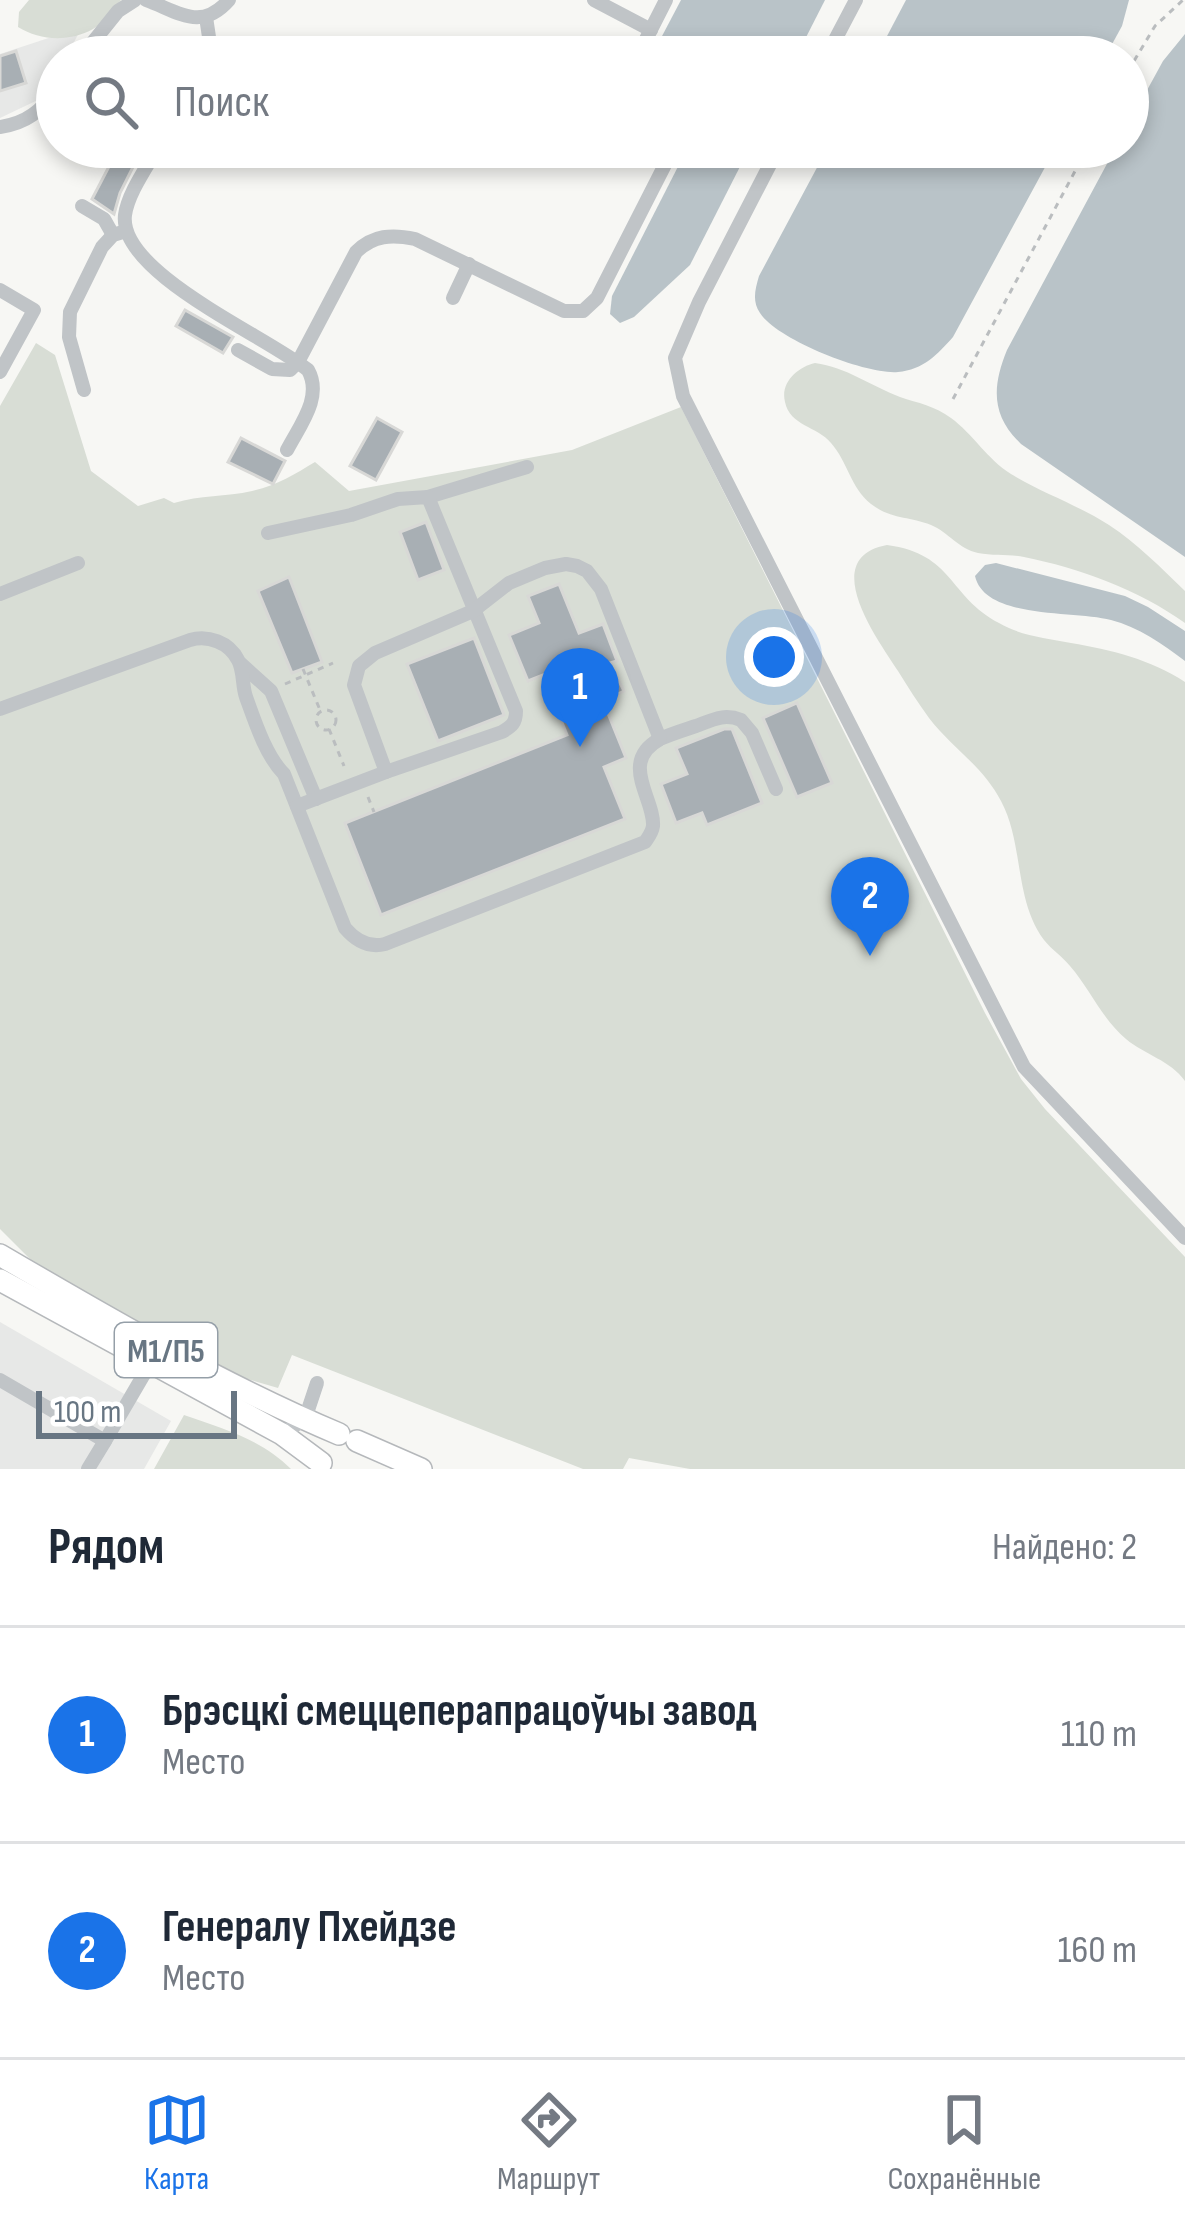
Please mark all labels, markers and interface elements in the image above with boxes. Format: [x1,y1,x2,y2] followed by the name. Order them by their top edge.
[36,36,1149,168] search box
[78,69,144,135] icon: search
[174,75,269,130] text: Поиск
[744,627,804,687] your location
[541,648,619,747] pin: 1
[831,857,909,956] pin: 2
[115,1323,217,1377] road number: М1/П5
[36,1385,237,1438] scale bar
[54,1392,121,1432] text: 100 m
[48,1517,164,1578] text: Рядом
[992,1524,1137,1571] text: Найдено: 2
[162,1684,757,1739] text: Брэсцкі смеццеперапрацоўчы завод
[79,1711,95,1758] text: 1
[1061,1711,1137,1758] text: 110 m
[162,1739,246,1786] text: Место
[162,1900,457,1955] text: Генералу Пхейдзе
[78,1927,96,1974] text: 2
[1058,1927,1137,1974] text: 160 m
[162,1955,246,2002] text: Место
[144,2087,210,2199] tab: Карта
[497,2087,600,2199] tab: Маршрут
[887,2087,1041,2199] tab: Сохранённые

